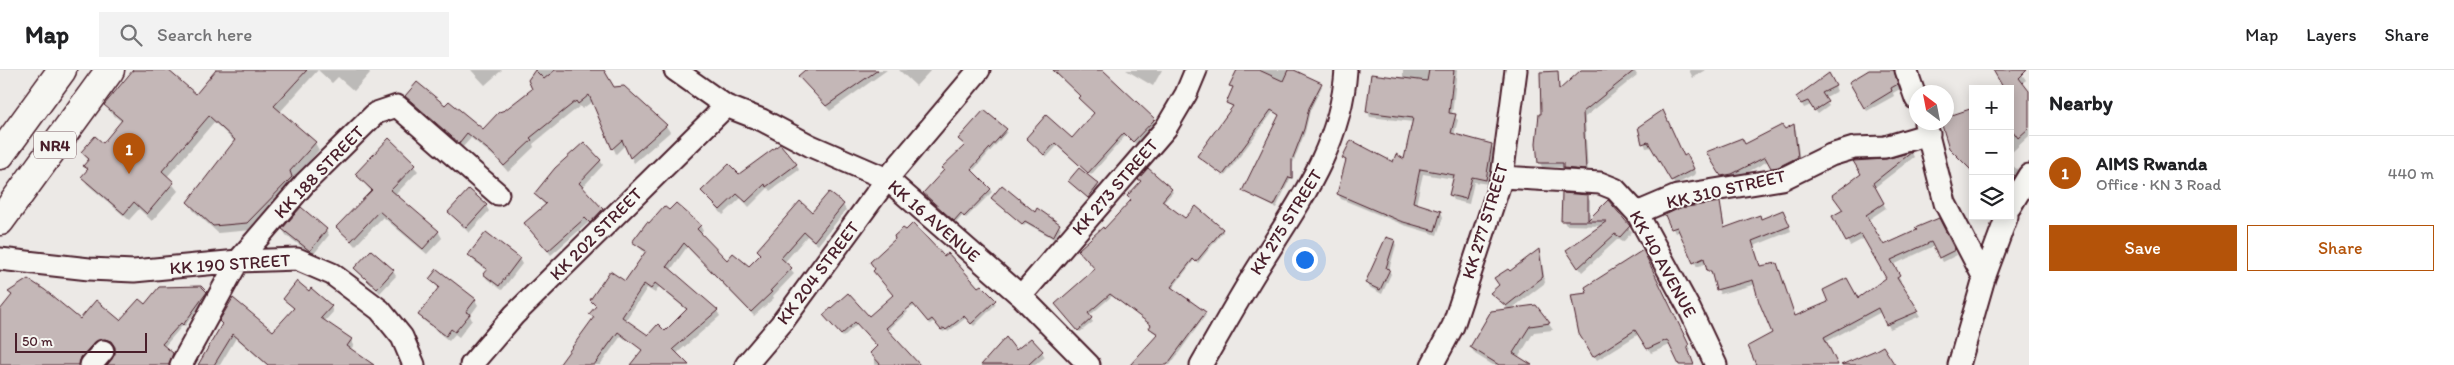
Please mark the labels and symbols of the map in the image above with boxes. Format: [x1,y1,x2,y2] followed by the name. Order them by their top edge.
[1909,85,1954,130] north arrow
[269,121,369,223] street label: KK 188 STREET
[34,132,76,158] road number: NR4
[113,133,145,174] pin: 1
[1067,134,1163,240] street label: KK 273 STREET
[1457,161,1513,281] street label: KK 277 STREET
[1245,165,1327,279] street label: KK 275 STREET
[1664,165,1788,213] street label: KK 310 STREET
[883,175,985,267] street label: KK 16 AVENUE
[545,183,647,285] street label: KK 202 STREET
[1625,207,1701,321] street label: KK 40 AVENUE
[772,217,864,329] street label: KK 204 STREET
[1292,247,1318,273] your location
[169,249,291,279] street label: KK 190 STREET
[15,330,148,353] scale bar

